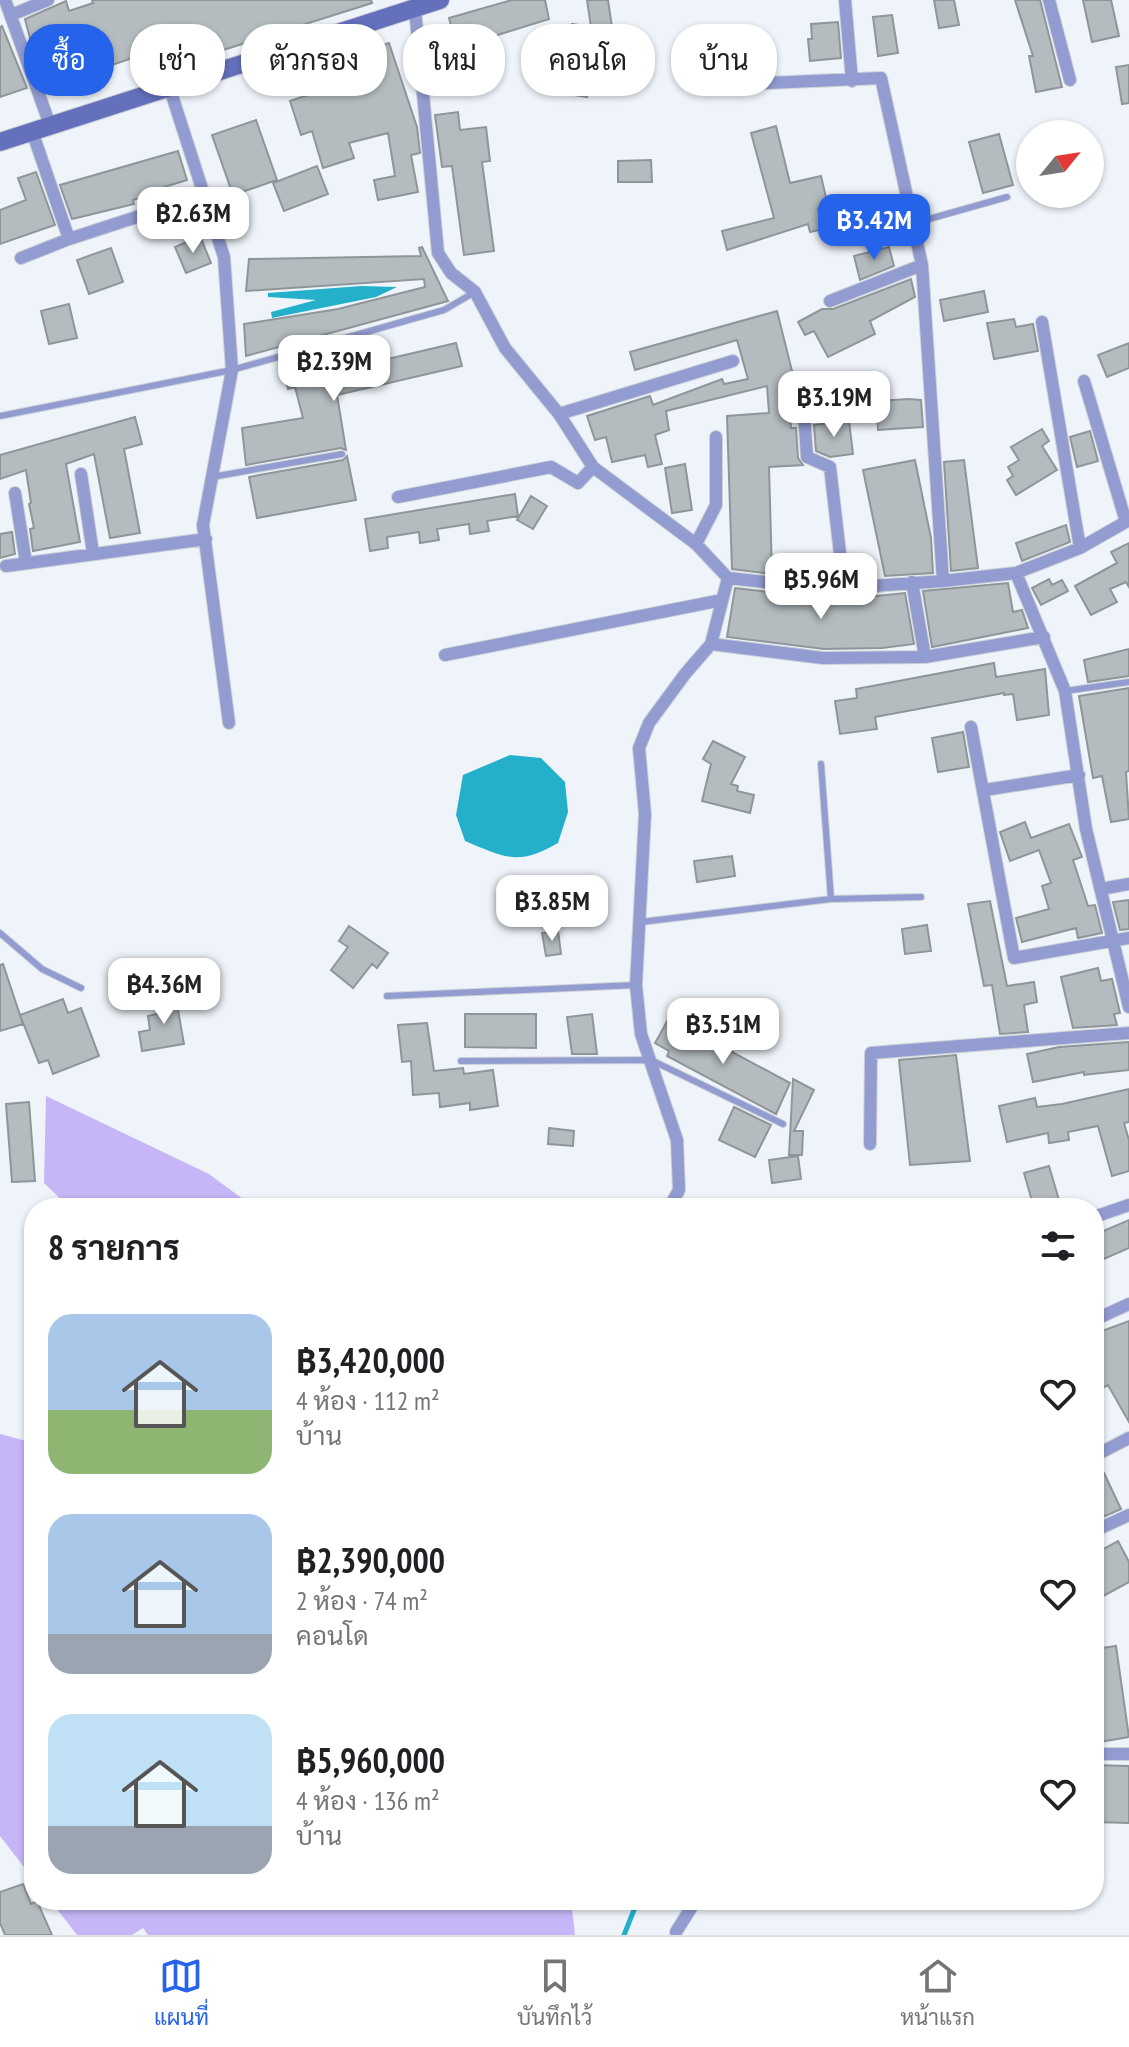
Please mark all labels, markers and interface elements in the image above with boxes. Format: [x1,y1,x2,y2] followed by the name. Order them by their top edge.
[24,24,114,96] chip: ซื้อ
[130,24,225,96] chip: เช่า
[241,24,387,96] chip: ตัวกรอง
[403,24,505,96] chip: ใหม่
[521,24,655,96] chip: คอนโด
[671,24,777,96] chip: บ้าน
[1016,120,1104,208] north arrow
[1016,120,1104,208] map controls
[128,187,258,255] pin: ฿2.63M
[809,194,939,262] pin: ฿3.42M
[155,196,231,229] text: ฿2.63M
[836,203,912,236] text: ฿3.42M
[269,335,399,403] pin: ฿2.39M
[296,344,372,377] text: ฿2.39M
[769,371,899,439] pin: ฿3.19M
[796,380,872,413] text: ฿3.19M
[756,553,886,621] pin: ฿5.96M
[783,562,859,595] text: ฿5.96M
[487,875,617,943] pin: ฿3.85M
[514,884,590,917] text: ฿3.85M
[99,958,229,1026] pin: ฿4.36M
[126,967,202,1000] text: ฿4.36M
[658,998,788,1066] pin: ฿3.51M
[685,1007,761,1040] text: ฿3.51M
[1036,1224,1080,1268] icon: filters
[48,1225,180,1269] text: 8 รายการ
[296,1338,445,1382] text: ฿3,420,000
[112,1346,208,1442] icon: home
[1036,1372,1080,1416] icon: heart
[296,1384,440,1417] text: 4 ห้อง · 112 m²
[296,1419,342,1452] text: บ้าน
[296,1538,445,1582] text: ฿2,390,000
[112,1546,208,1642] icon: home
[1036,1572,1080,1616] icon: heart
[296,1584,428,1617] text: 2 ห้อง · 74 m²
[296,1619,369,1652] text: คอนโด
[296,1738,445,1782] text: ฿5,960,000
[112,1746,208,1842] icon: home
[1036,1772,1080,1816] icon: heart
[296,1784,440,1817] text: 4 ห้อง · 136 m²
[296,1819,342,1852] text: บ้าน
[154,1954,209,2031] tab: แผนที่
[517,1954,592,2031] tab: บันทึกไว้
[900,1954,975,2031] tab: หน้าแรก

